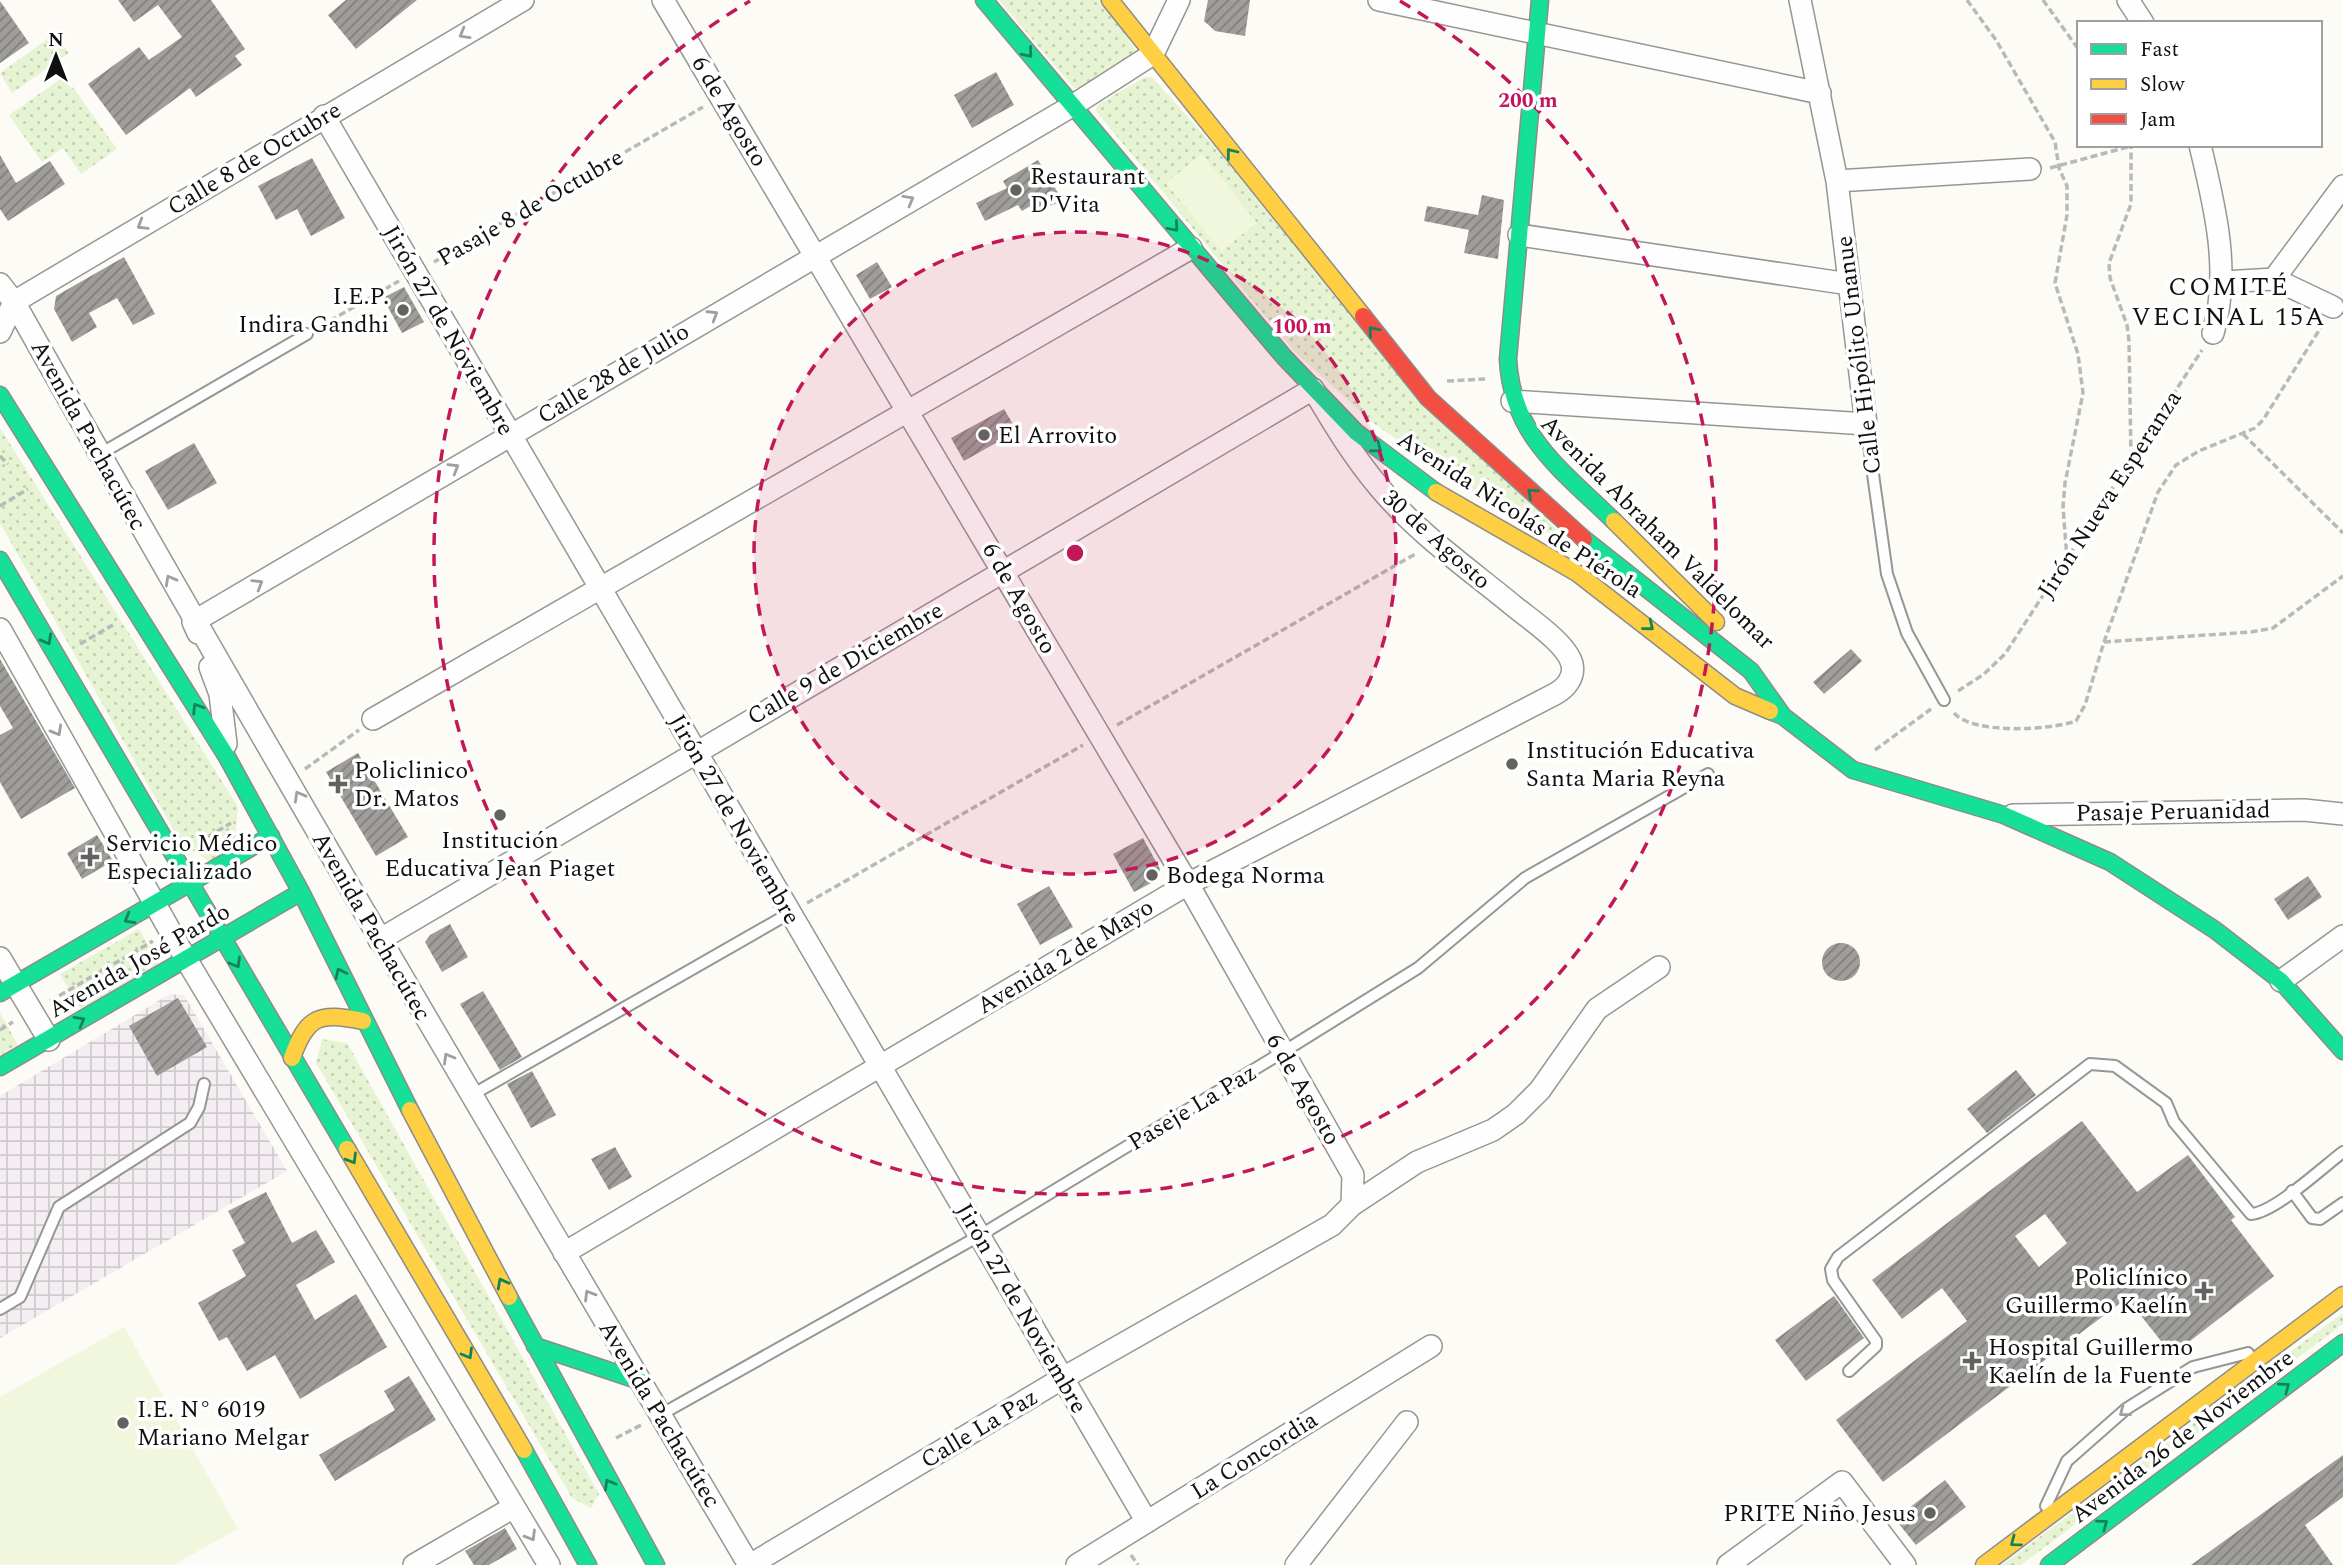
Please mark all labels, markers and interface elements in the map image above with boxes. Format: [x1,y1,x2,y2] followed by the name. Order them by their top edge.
[21,21,91,91] north arrow
[2077,21,2322,147] legend
[48,26,64,55] text: N
[459,26,472,39] one-way arrow
[2140,34,2179,66] text: Fast
[1019,45,1032,57] one-way arrow
[682,49,776,174] street label: 6 de Agosto
[2140,69,2186,101] text: Slow
[1498,85,1558,117] text: 200 m
[161,93,348,225] street label: Calle 8 de Octubre
[2140,104,2176,136] text: Jam
[430,140,631,276] street label: Pasaje 8 de Octubre
[1227,148,1240,161] one-way arrow
[1030,159,1145,223] place label: Restaurant D'Vita
[1008,182,1024,198] marker: Restaurant D'Vita
[902,195,915,208] one-way arrow
[137,217,150,230] one-way arrow
[373,218,523,443] street label: Jirón 27 de Noviembre
[1166,219,1178,232] one-way arrow
[1827,234,1891,476] street label: Calle Hipólito Unanue
[2131,267,2327,337] district label: COMITÉ VECINAL 15A
[238,279,389,343] place label: I.E.P. Indira Gandhi
[395,302,411,318] marker: I.E.P. Indira Gandhi
[705,310,718,323] one-way arrow
[1272,311,1332,343] text: 100 m
[531,314,696,434] street label: Calle 28 de Julio
[1369,327,1381,340] one-way arrow
[21,334,155,537] street label: Avenida Pachacútec
[2029,383,2191,606] street label: Jirón Nueva Esperanza
[1532,407,1783,658] street label: Avenida Abraham Valdelomar
[998,418,1117,454] place label: El Arrovito
[1390,422,1649,608] street label: Avenida Nicolás de Piérola
[976,427,992,443] marker: El Arrovito
[1369,440,1382,453] one-way arrow
[446,463,459,476] one-way arrow
[1374,481,1499,599] street label: 30 de Agosto
[1527,489,1540,501] one-way arrow
[973,536,1066,661] street label: 6 de Agosto
[1063,541,1087,565] centre of rings
[165,575,178,587] one-way arrow
[250,579,263,592] one-way arrow
[741,593,950,735] street label: Calle 9 de Diciembre
[1641,618,1654,631] one-way arrow
[39,632,52,645] one-way arrow
[192,703,205,716] one-way arrow
[659,707,809,932] street label: Jirón 27 de Noviembre
[49,724,62,737] one-way arrow
[1526,733,1755,797] place label: Institución Educativa Santa Maria Reyna
[354,753,468,817] place label: Policlinico Dr. Matos
[1504,756,1520,772] marker: Institución Educativa Santa Maria Reyna
[328,774,348,794] marker: Policlinico Dr. Matos
[294,791,307,803] one-way arrow
[2075,792,2271,832] street label: Pasaje Peruanidad
[492,807,508,823] marker: Institución Educativa Jean Piaget
[385,823,615,887] place label: Institución Educativa Jean Piaget
[302,825,440,1028] street label: Avenida Pachacútec
[106,826,277,890] place label: Servicio Médico Especializado
[80,847,100,867] marker: Servicio Médico Especializado
[1166,858,1325,894] place label: Bodega Norma
[1144,867,1160,883] marker: Bodega Norma
[970,890,1161,1024] street label: Avenida 2 de Mayo
[42,894,237,1028] street label: Avenida José Pardo
[124,911,137,924] one-way arrow
[228,955,241,968] one-way arrow
[334,968,348,980] one-way arrow
[73,1016,86,1029] one-way arrow
[1257,1027,1350,1152] street label: 6 de Agosto
[443,1052,456,1065] one-way arrow
[1121,1055,1264,1161] street label: Paseje La Paz
[344,1151,357,1164] one-way arrow
[946,1196,1096,1421] street label: Jirón 27 de Noviembre
[2005,1260,2188,1324] place label: Policlínico Guillermo Kaelín
[496,1278,510,1290] one-way arrow
[2194,1281,2214,1301] marker: Policlínico Guillermo Kaelín
[585,1290,598,1303] one-way arrow
[589,1314,729,1515] street label: Avenida Pachacútec
[1988,1330,2193,1394] place label: Hospital Guillermo Kaelín de la Fuente
[2063,1341,2302,1533] street label: Avenida 26 de Noviembre
[460,1347,473,1360] one-way arrow
[1962,1351,1982,1371] marker: Hospital Guillermo Kaelín de la Fuente
[914,1380,1045,1478] street label: Calle La Paz
[2277,1383,2290,1395] one-way arrow
[137,1392,309,1456] place label: I.E. N° 6019 Mariano Melgar
[1184,1402,1325,1509] street label: La Concordia
[2119,1403,2131,1416] one-way arrow
[115,1415,131,1431] marker: I.E. N° 6019 Mariano Melgar
[604,1479,617,1491] one-way arrow
[1723,1496,1916,1532] place label: PRITE Niño Jesus
[1922,1505,1938,1521] marker: PRITE Niño Jesus
[2095,1520,2108,1532] one-way arrow
[523,1528,536,1541] one-way arrow
[2010,1534,2022,1546] one-way arrow

